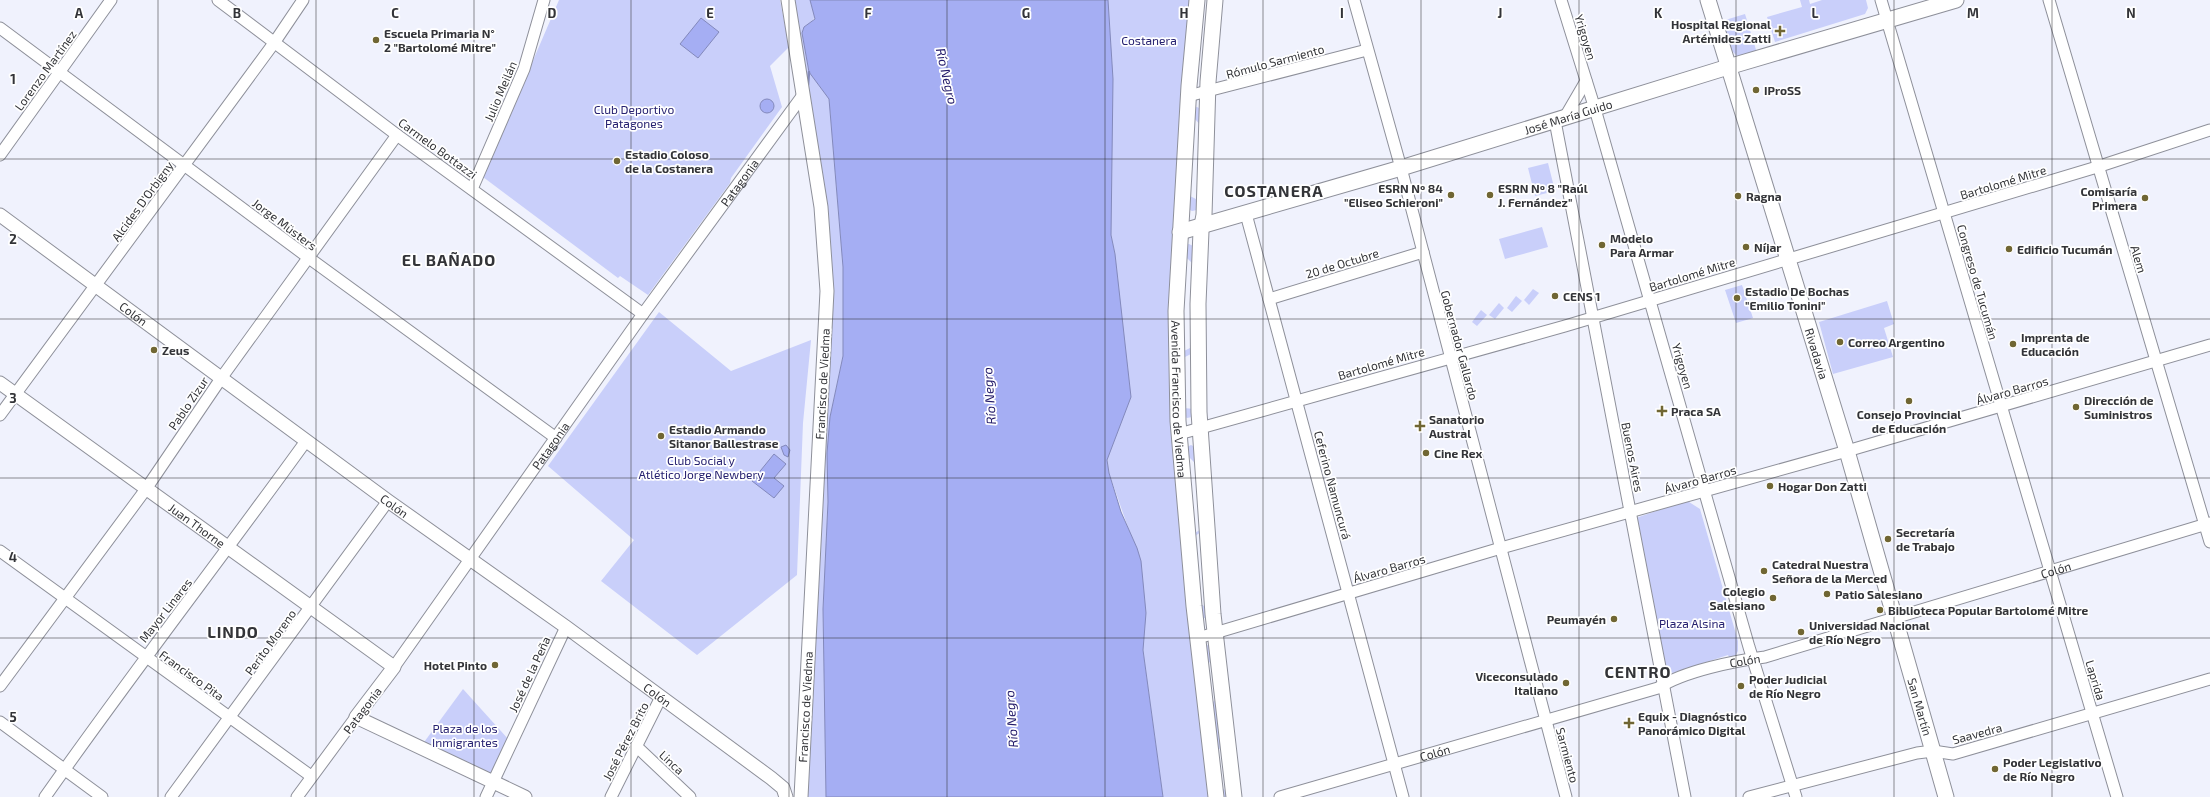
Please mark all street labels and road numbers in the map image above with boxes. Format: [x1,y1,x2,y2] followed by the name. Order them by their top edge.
[1572,12,1600,62] street label: Yrigoyen
[11,27,79,113] street label: Lorenzo Martínez
[1224,41,1326,81] street label: Rómulo Sarmiento
[481,59,519,123] street label: Julio Meilán
[1522,96,1614,137] street label: José María Guido
[396,115,480,181] street label: Carmelo Bottazzi
[717,156,761,209] street label: Patagonia
[108,158,176,244] street label: Alcides D'Orbigny
[1958,162,2048,202] street label: Bartolomé Mitre
[250,195,320,253] street label: Jorge Müsters
[1955,223,2001,341] street label: Congreso de Tucumán
[2128,244,2150,274] street label: Alem
[1304,245,1380,281] street label: 20 de Octubre
[1647,254,1737,294] street label: Bartolomé Mitre
[1439,289,1481,402] street label: Gobernador Gallardo
[117,299,150,328] street label: Colón
[1169,320,1190,478] street label: Avenida Francisco de Viedma
[1803,326,1831,381] street label: Rivadavia
[812,328,832,440] street label: Francisco de Viedma
[1670,341,1696,391] street label: Yrigoyen
[1336,344,1426,382] street label: Bartolomé Mitre
[1974,373,2050,407] street label: Álvaro Barros
[165,374,211,432] street label: Pablo Zizur
[529,419,572,472] street label: Patagonia
[1619,421,1647,493] street label: Buenos Aires
[1312,429,1354,541] street label: Ceferino Namuncurá
[1662,462,1738,496] street label: Álvaro Barros
[378,491,411,520] street label: Colón
[166,500,228,550] street label: Juan Thorne
[1351,551,1427,585] street label: Álvaro Barros
[2039,558,2072,581] street label: Colón
[136,575,194,645] street label: Mayor Linares
[242,606,299,677] street label: Perito Moreno
[505,634,553,714] street label: José de la Peña
[157,647,227,703] street label: Francisco Pita
[795,651,815,763] street label: Francisco de Viedma
[1728,651,1761,670] street label: Colón
[2083,658,2109,702] street label: Laprida
[1905,676,1935,737] street label: San Martín
[641,680,674,709] street label: Colón
[340,684,384,736] street label: Patagonia
[599,699,651,783] street label: José Pérez Brito
[1951,720,2003,746] street label: Saavedra
[1554,726,1582,784] street label: Sarmiento
[1418,741,1452,763] street label: Colón
[657,747,687,777] street label: Linca

